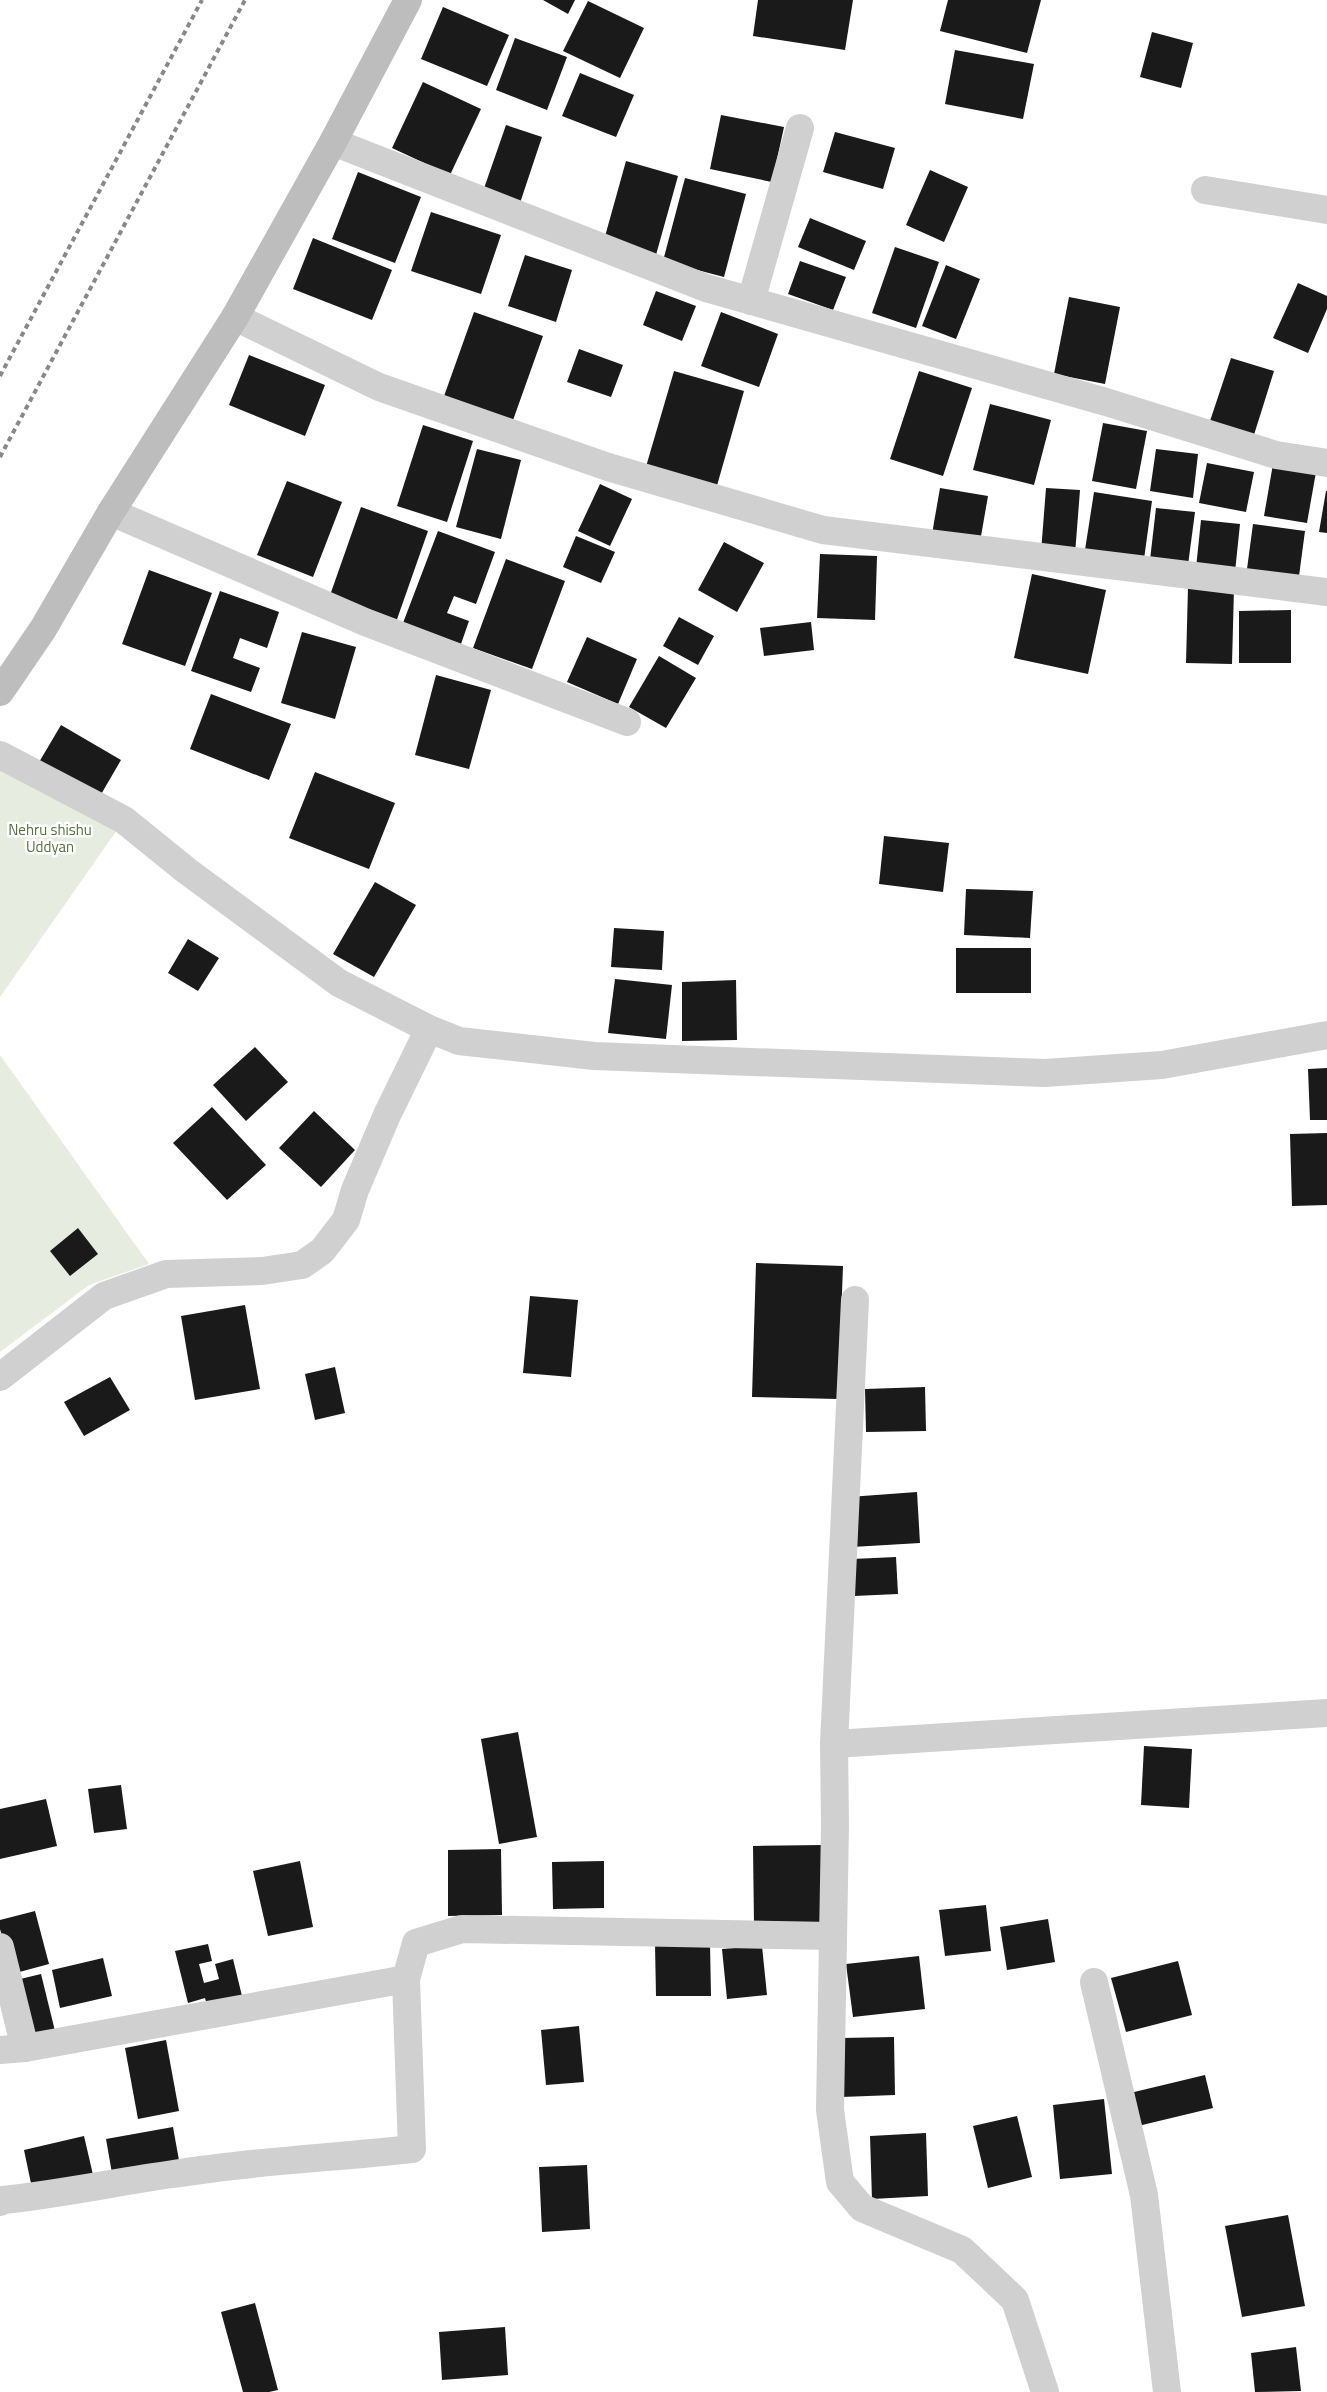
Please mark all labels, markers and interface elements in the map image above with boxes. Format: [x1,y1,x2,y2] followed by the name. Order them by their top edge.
[8,818,92,858] park label: Nehru shishu Uddyan

